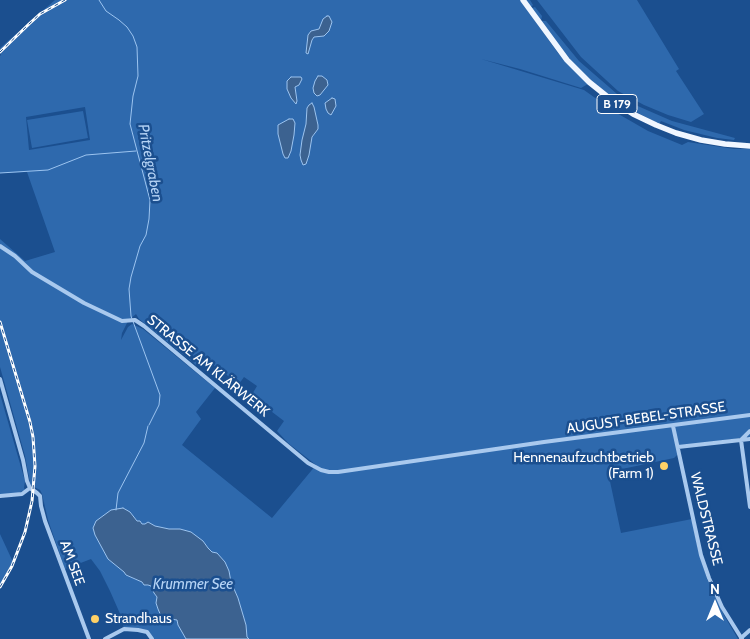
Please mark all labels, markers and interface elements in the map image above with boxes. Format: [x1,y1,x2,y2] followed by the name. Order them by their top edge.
[597,95,637,114] road number: B 179
[134,123,166,203] water label: Pritzelgraben
[143,311,273,421] street label: STRASSE AM KLÄRWERK
[566,399,726,437] street label: AUGUST-BEBEL-STRASSE
[513,450,654,482] place label: Hennenaufzuchtbetrieb (Farm 1)
[658,460,670,472] marker: Hennenaufzuchtbetrieb (Farm 1)
[686,471,726,567] street label: WALDSTRASSE
[56,538,88,588] street label: AM SEE
[153,576,233,594] water label: Krummer See
[690,579,740,629] north arrow
[710,580,720,598] text: N
[105,611,172,627] place label: Strandhaus
[89,613,101,625] marker: Strandhaus

